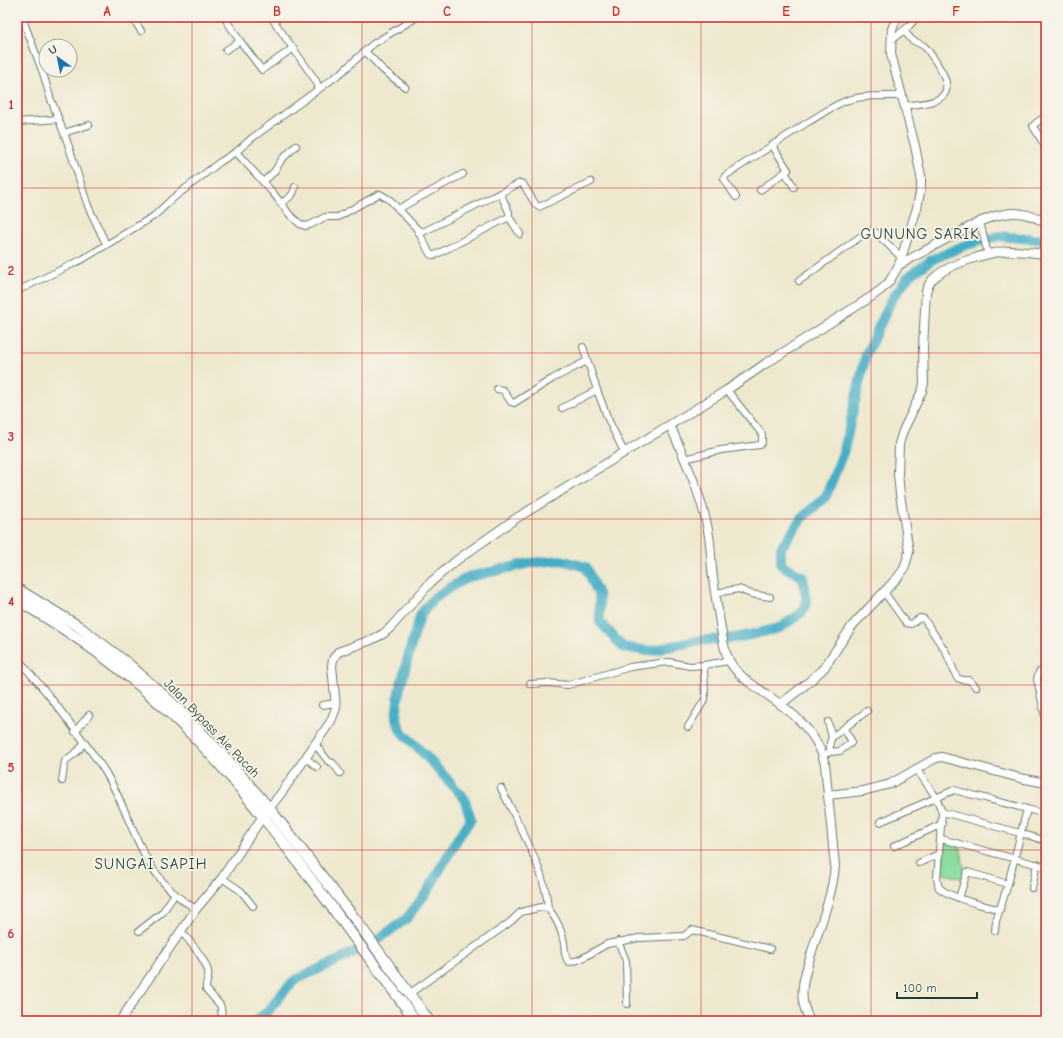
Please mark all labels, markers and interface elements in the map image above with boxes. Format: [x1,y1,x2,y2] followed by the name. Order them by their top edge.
[103,4,111,19] text: A
[273,4,281,19] text: B
[443,4,451,19] text: C
[612,4,620,19] text: D
[782,4,790,19] text: E
[952,4,960,19] text: F
[38,38,78,78] north arrow
[46,43,59,57] text: U
[8,97,14,112] text: 1
[860,225,980,243] district label: GUNUNG SARIK
[8,263,14,278] text: 2
[8,429,14,444] text: 3
[8,594,14,609] text: 4
[161,676,263,780] street label: Jalan Bypass Aie Pacah
[8,760,15,775] text: 5
[95,855,207,873] district label: SUNGAI SAPIH
[8,926,15,941] text: 6
[897,974,977,1000] scale bar
[903,981,936,995] text: 100 m

